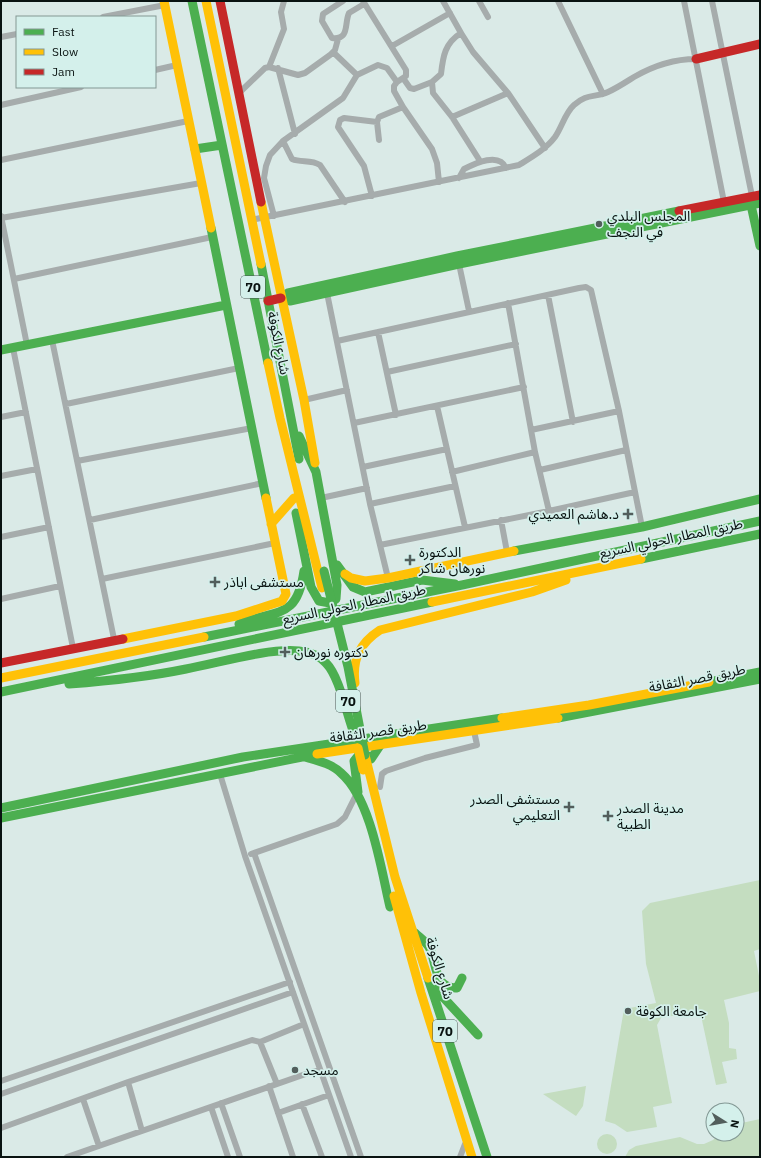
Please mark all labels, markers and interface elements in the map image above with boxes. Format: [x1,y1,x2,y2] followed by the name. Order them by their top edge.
[16,16,156,88] legend
[52,24,75,39] text: Fast
[52,44,78,59] text: Slow
[52,64,75,79] text: Jam
[607,207,690,243] place label: المجلس البلدي في النجف
[594,219,604,229] marker: المجلس البلدي في النجف
[241,276,265,298] road number: 70
[262,310,294,377] street label: شارع الكوفة
[529,505,619,525] place label: د.هاشم العميدي
[622,508,634,520] marker: د.هاشم العميدي
[598,514,745,564] street label: طريق المطار الحولي السريع
[418,543,486,577] place label: الدكتورة نورهان شاكر
[404,554,416,566] marker: الدكتورة نورهان شاكر
[223,573,304,591] place label: مستشفى اباذر
[209,576,221,588] marker: مستشفى اباذر
[281,580,428,630] street label: طريق المطار الحولي السريع
[294,643,369,661] place label: دكتوره نورهان
[279,646,291,658] marker: دكتوره نورهان
[647,660,747,697] street label: طريق قصر الثقافة
[336,690,360,712] road number: 70
[328,715,428,748] street label: طريق قصر الثقافة
[469,790,560,826] place label: مستشفى الصدر التعليمي
[616,799,684,833] place label: مدينة الصدر الطبية
[563,801,575,813] marker: مستشفى الصدر التعليمي
[602,810,614,822] marker: مدينة الصدر الطبية
[420,935,458,1002] street label: شارع الكوفة
[636,1002,707,1020] place label: جامعة الكوفة
[623,1006,633,1016] marker: جامعة الكوفة
[433,1020,457,1042] road number: 70
[303,1061,339,1079] place label: مسجد
[290,1065,300,1075] marker: مسجد
[705,1102,745,1142] north arrow
[727,1119,742,1129] text: N

